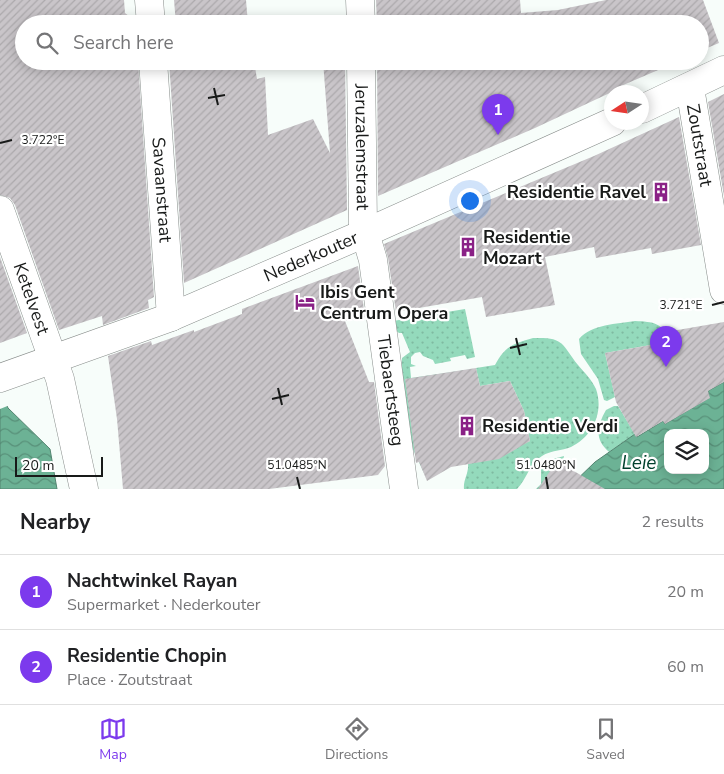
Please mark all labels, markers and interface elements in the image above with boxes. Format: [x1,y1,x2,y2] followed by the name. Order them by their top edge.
[15,15,709,70] search box
[33,29,61,57] icon: search
[73,30,174,56] text: Search here
[349,83,375,211] street label: Jeruzalemstraat
[604,85,649,130] north arrow
[482,94,514,135] pin: 1
[681,102,718,189] street label: Zoutstraat
[22,132,64,148] text: 3.722°E
[146,136,178,244] street label: Savaanstraat
[507,180,646,204] place label: Residentie Ravel
[650,181,672,203] building icon: Residentie Ravel
[457,188,483,214] your location
[260,225,362,287] street label: Nederkouter
[483,225,571,270] place label: Residentie Mozart
[457,236,479,258] building icon: Residentie Mozart
[8,259,56,339] street label: Ketelvest
[320,280,448,325] place label: Ibis Gent Centrum Opera
[294,291,316,313] hotel icon: Ibis Gent Centrum Opera
[660,297,702,313] text: 3.721°E
[650,326,682,367] pin: 2
[371,333,410,447] street label: Tiebaertsteeg
[482,414,618,438] place label: Residentie Verdi
[456,415,478,437] building icon: Residentie Verdi
[664,429,709,474] map controls
[664,429,709,474] button: layers
[622,450,656,476] water label: Leie
[15,454,102,477] scale bar
[22,456,54,475] text: 20 m
[267,457,327,473] text: 51.0485°N
[516,457,576,473] text: 51.0480°N
[20,508,90,536] text: Nearby
[642,511,704,533] text: 2 results
[67,568,237,594] text: Nachtwinkel Rayan
[31,581,41,603] text: 1
[667,581,704,603] text: 20 m
[67,594,260,616] text: Supermarket · Nederkouter
[67,643,227,669] text: Residentie Chopin
[31,656,41,678] text: 2
[667,656,704,678] text: 60 m
[67,669,192,691] text: Place · Zoutstraat
[99,715,127,764] tab: Map
[325,715,388,764] tab: Directions
[586,715,625,764] tab: Saved

